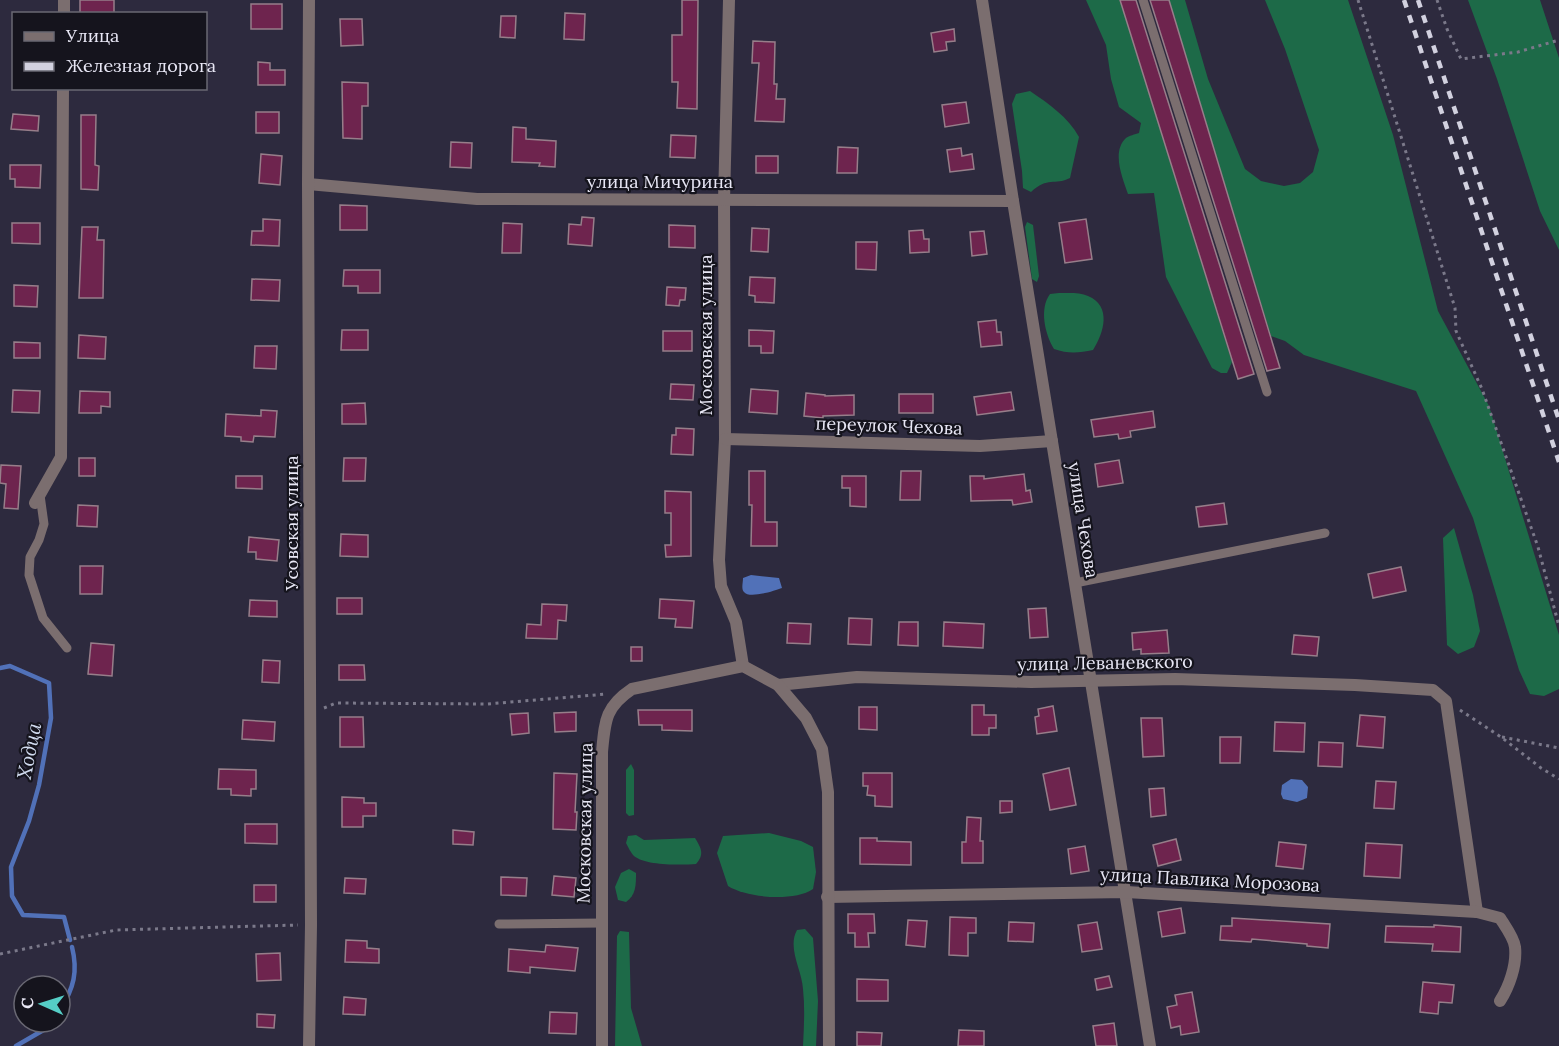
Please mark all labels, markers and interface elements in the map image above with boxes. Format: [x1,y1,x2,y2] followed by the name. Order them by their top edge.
[12,12,207,90] legend
[65,24,119,47] text: Улица
[66,54,216,77] text: Железная дорога
[587,170,733,193] street label: улица Мичурина
[694,255,717,415] street label: Московская улица
[815,411,963,440] street label: переулок Чехова
[280,455,303,592] street label: Усовская улица
[1063,460,1104,580] street label: улица Чехова
[1017,649,1193,676] street label: улица Леваневского
[11,721,46,781] water label: Ходца
[572,742,597,904] street label: Московская улица
[1100,862,1321,897] street label: улица Павлика Морозова
[12,974,72,1034] north arrow
[17,997,37,1009] text: С

